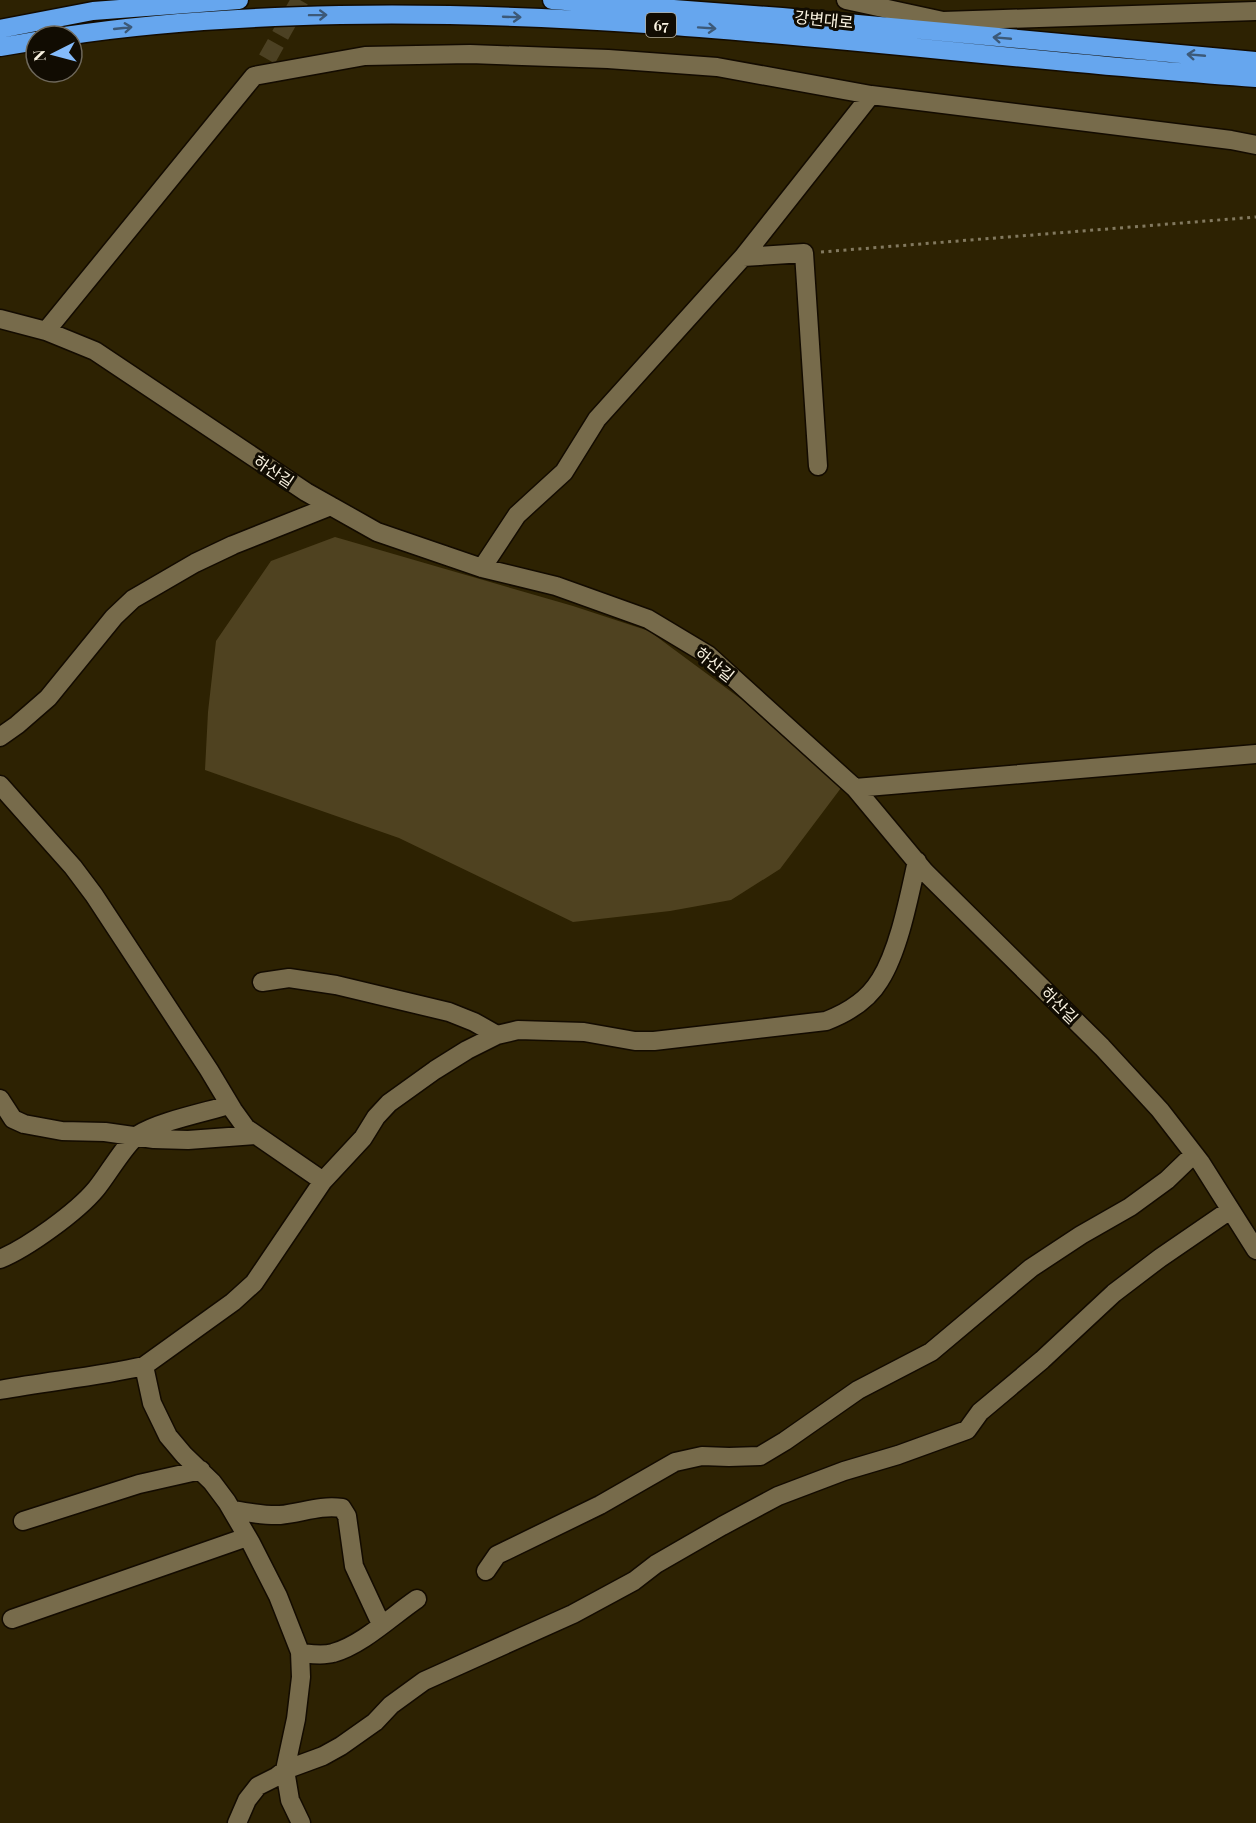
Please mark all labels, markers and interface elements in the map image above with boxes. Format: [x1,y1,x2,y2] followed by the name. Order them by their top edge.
[794,5,855,33] street label: 강변대로
[307,10,327,21] one-way arrow
[502,11,522,22] one-way arrow
[646,13,676,37] road number: 67
[113,22,132,33] one-way arrow
[697,23,717,34] one-way arrow
[24,24,84,84] north arrow
[992,32,1012,43] one-way arrow
[27,48,50,62] text: N
[1187,49,1207,60] one-way arrow
[250,450,298,492] street label: 하산길
[691,642,739,686] street label: 하산길
[1037,982,1083,1028] street label: 하산길

